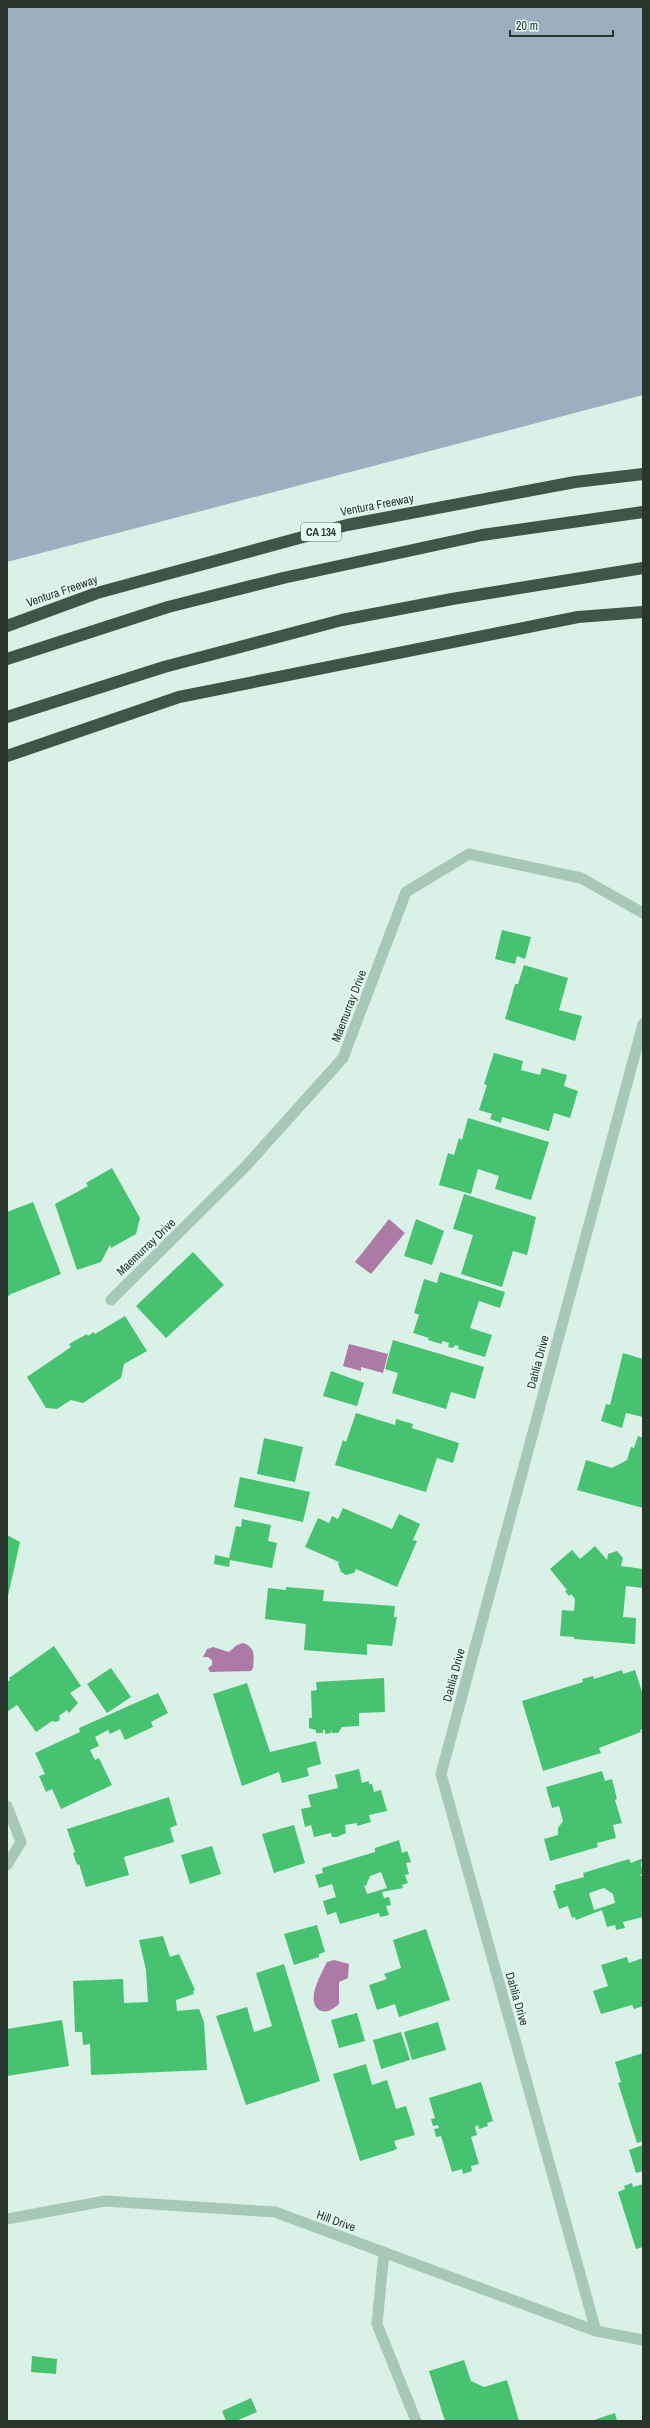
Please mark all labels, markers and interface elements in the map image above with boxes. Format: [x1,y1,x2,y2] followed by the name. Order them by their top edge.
[510,12,613,38] scale bar
[516,18,538,34] text: 20 m
[339,490,415,520] street label: Ventura Freeway
[301,523,341,541] road number: CA 134
[24,571,100,611] street label: Ventura Freeway
[328,968,370,1044] street label: Maemurray Drive
[113,1215,179,1279] street label: Maemurray Drive
[523,1334,553,1390] street label: Dahlia Drive
[439,1647,469,1703] street label: Dahlia Drive
[502,1971,532,2027] street label: Dahlia Drive
[314,2207,358,2235] street label: Hill Drive

